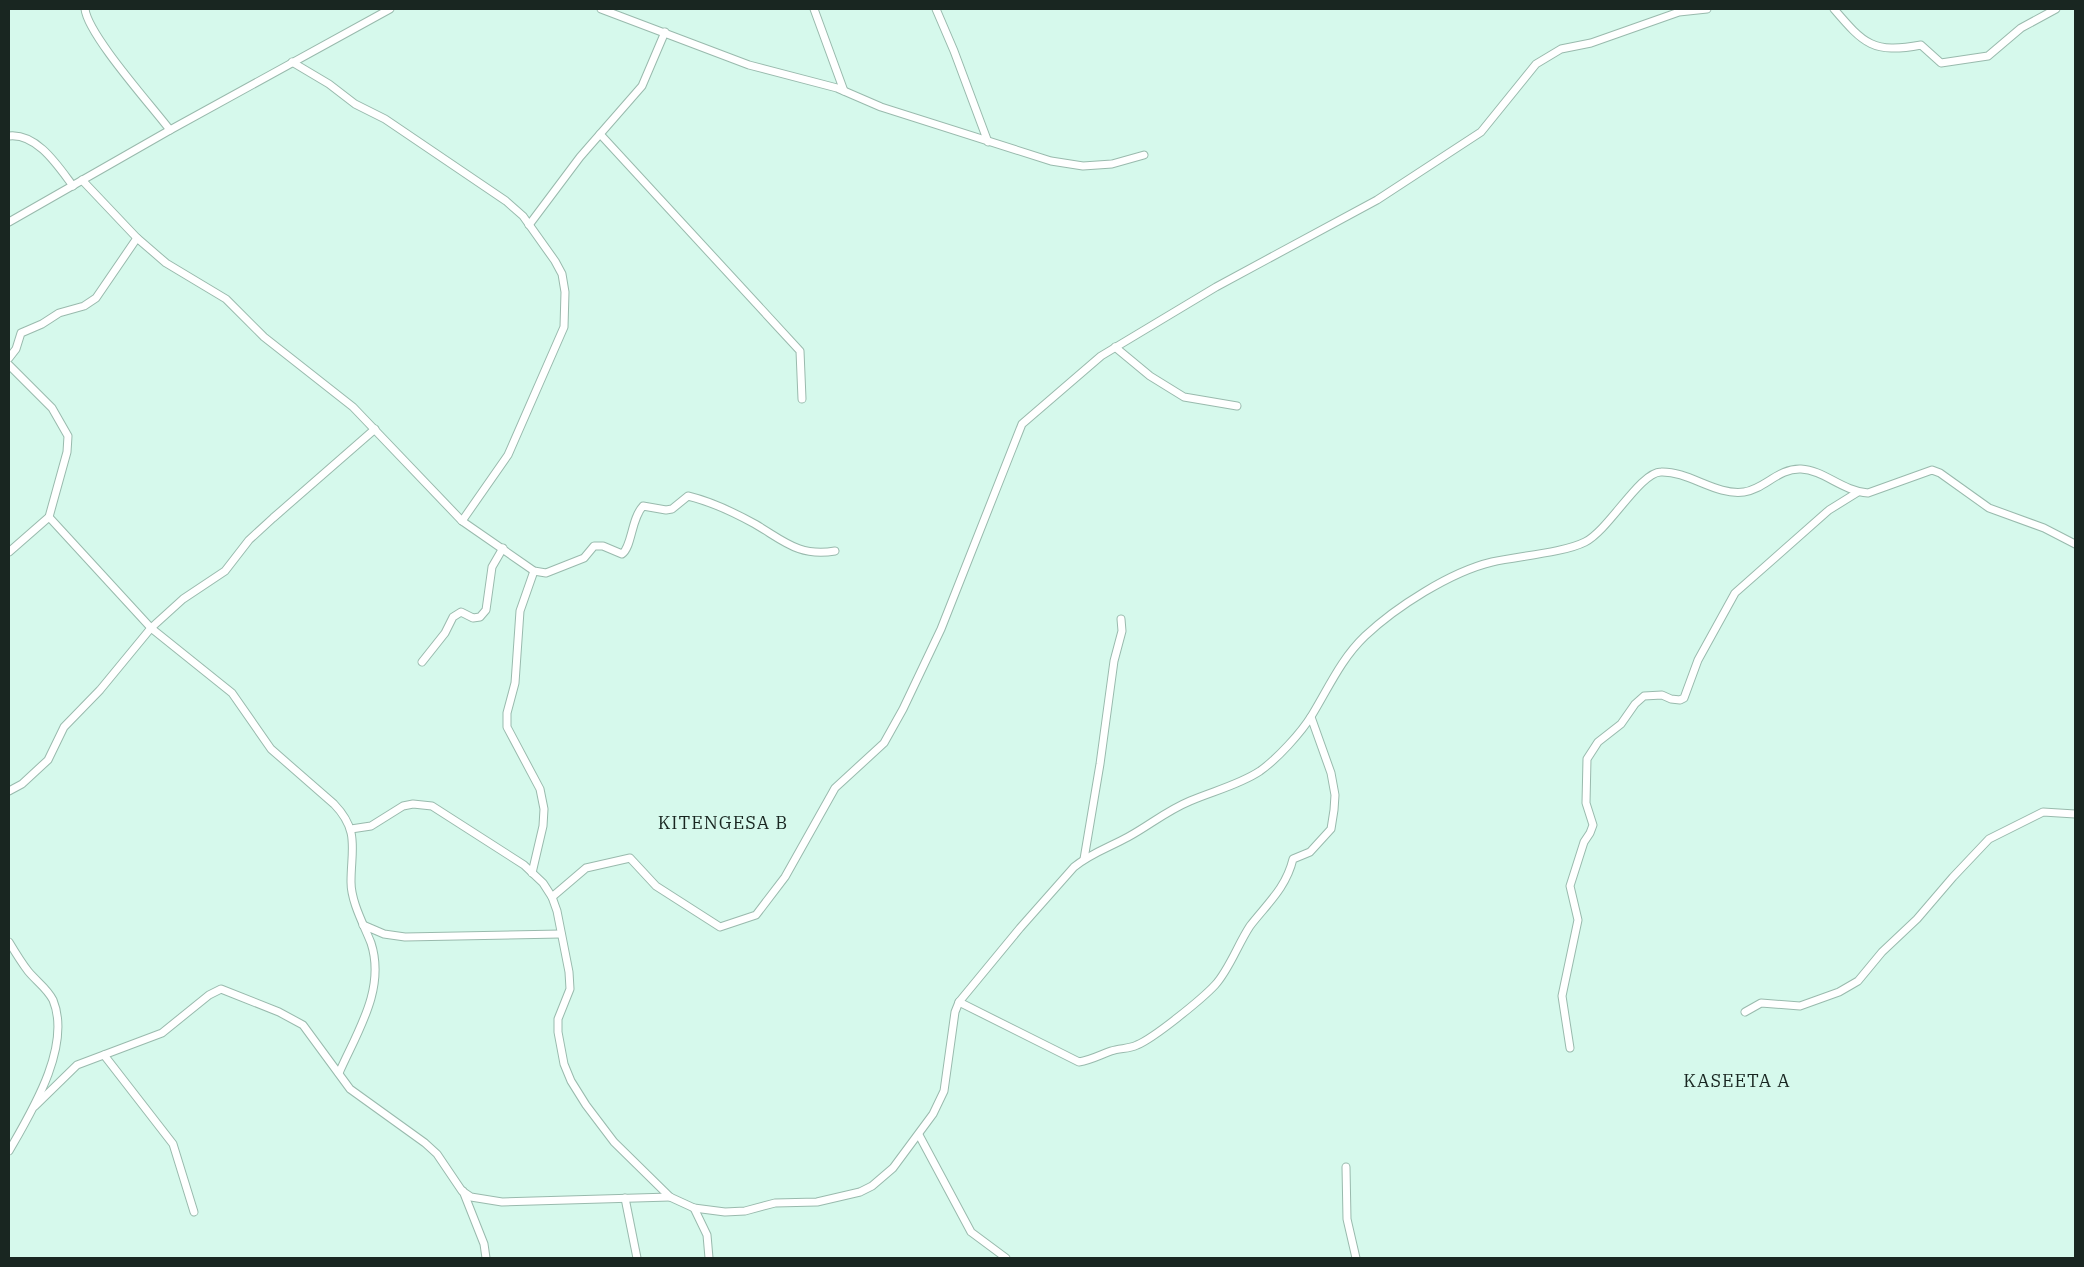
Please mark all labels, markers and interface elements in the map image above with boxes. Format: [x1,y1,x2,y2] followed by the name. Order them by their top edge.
[658,811,788,834] district label: KITENGESA B
[1683,1069,1791,1092] district label: KASEETA A

